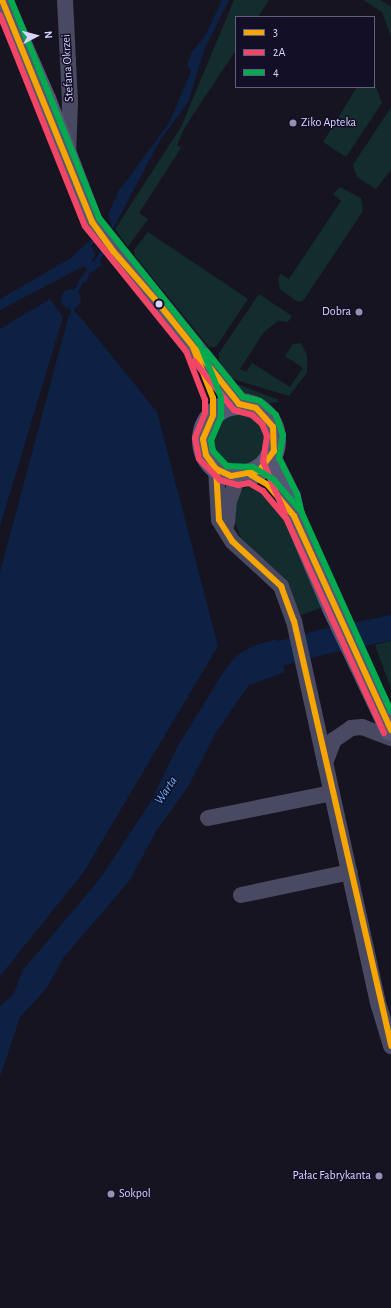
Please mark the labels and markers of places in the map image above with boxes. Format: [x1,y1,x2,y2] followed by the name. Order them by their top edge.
[301,116,356,130] place label: Ziko Apteka
[288,118,298,128] marker: Ziko Apteka
[154,299,164,309] unlabelled marker
[322,305,351,319] place label: Dobra
[354,307,364,317] marker: Dobra
[292,1169,371,1183] place label: Pałac Fabrykanta
[374,1171,384,1181] marker: Pałac Fabrykanta
[119,1187,151,1201] place label: Sokpol
[106,1189,116,1199] marker: Sokpol

